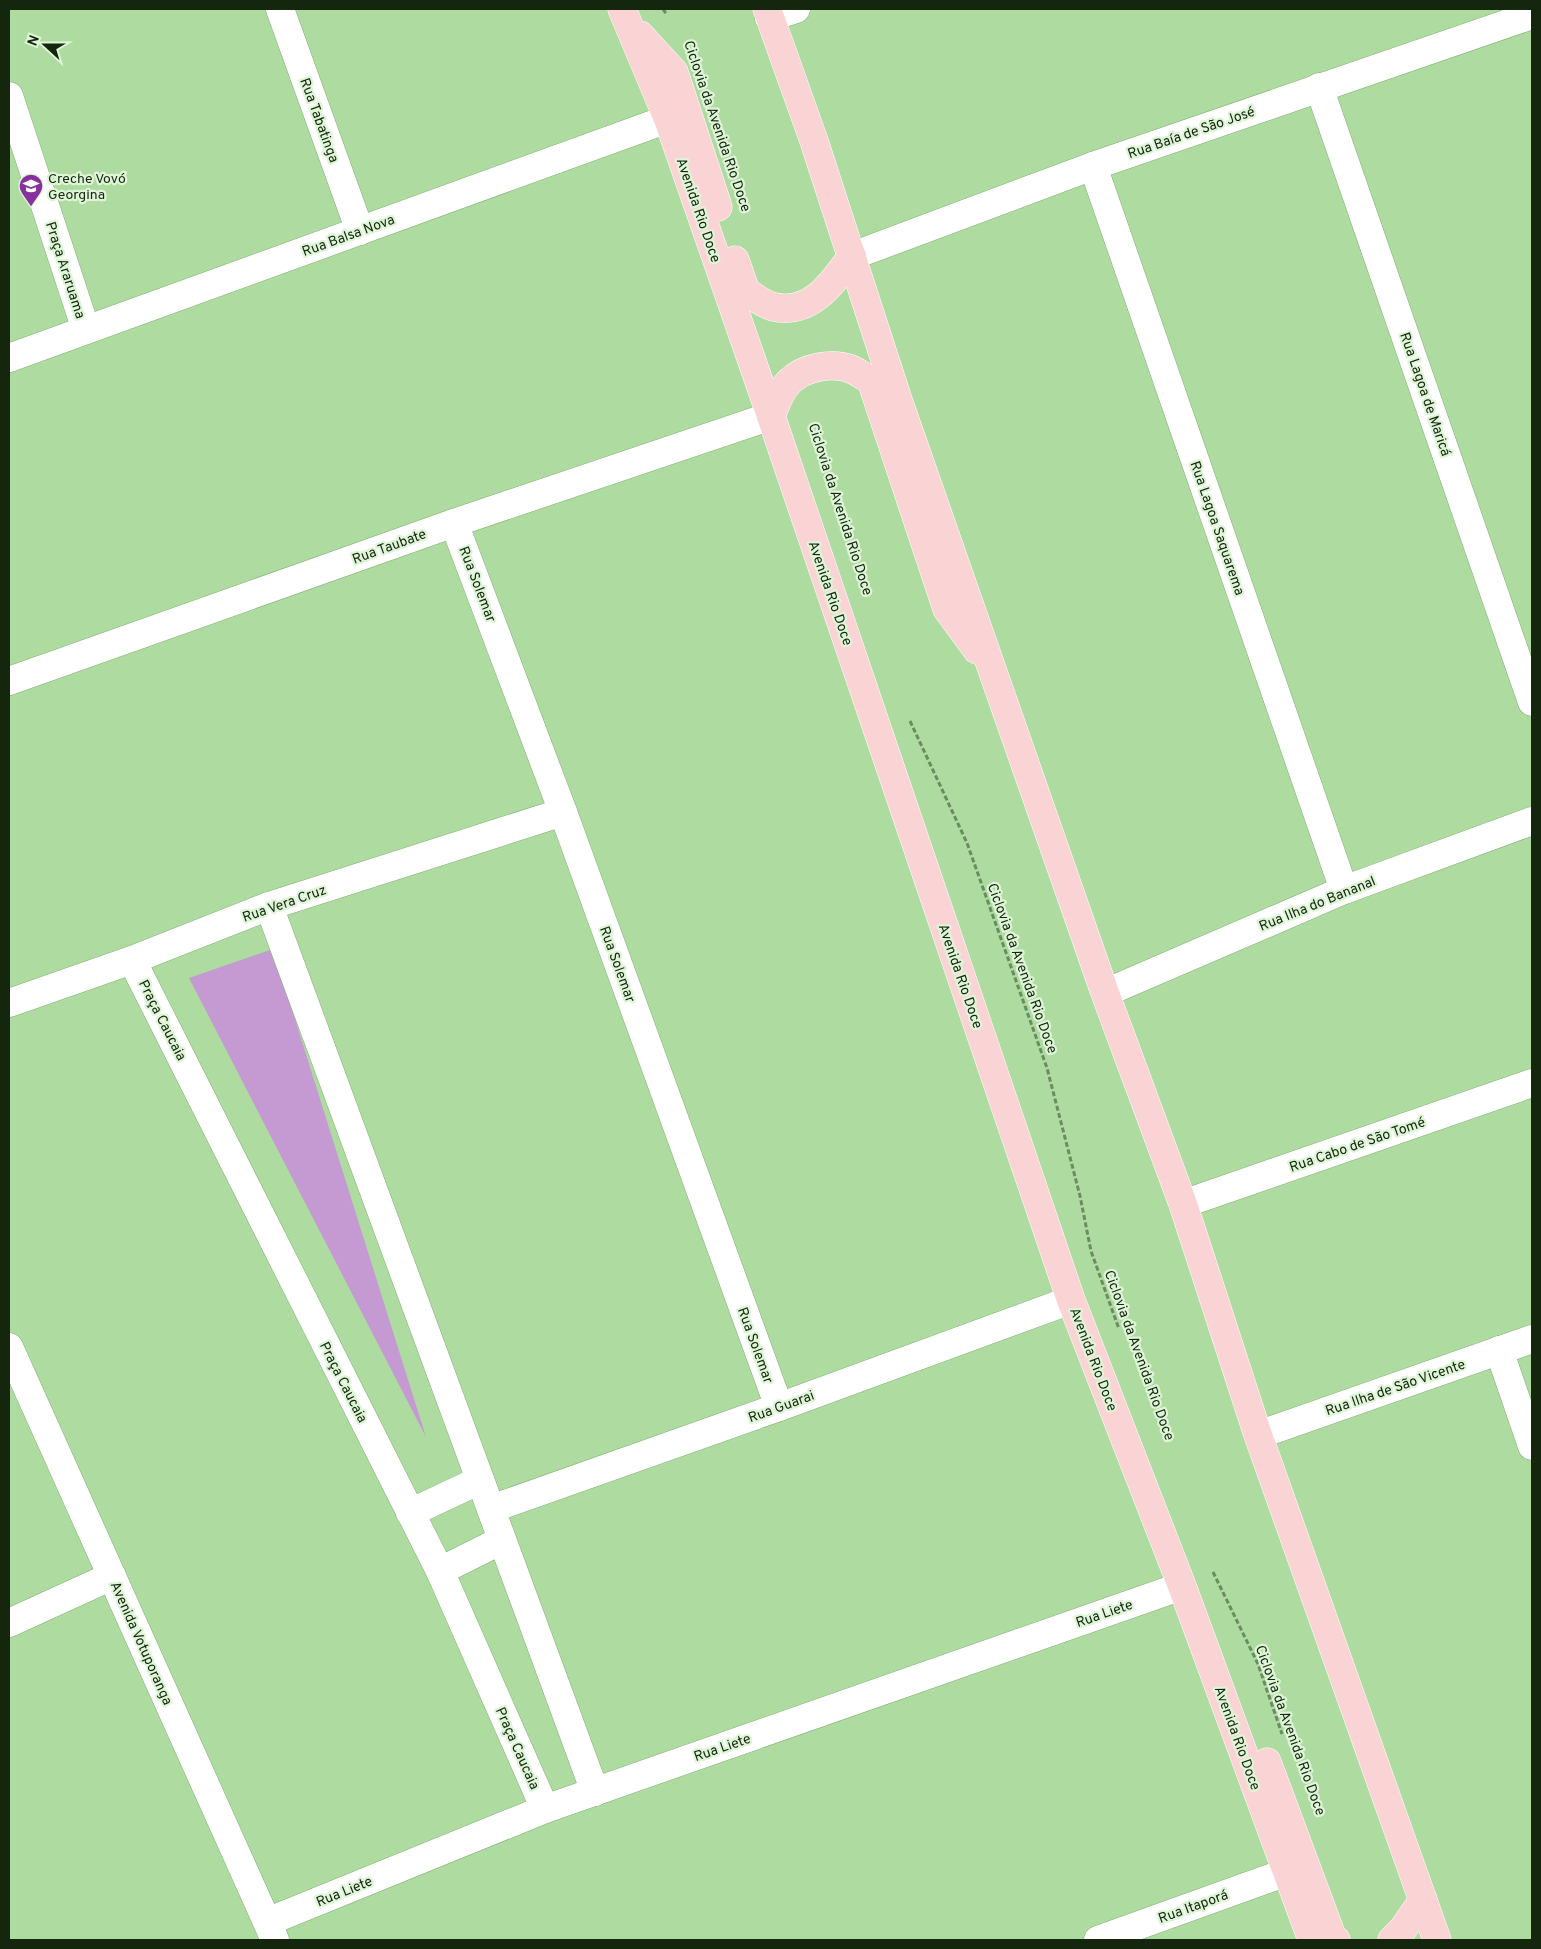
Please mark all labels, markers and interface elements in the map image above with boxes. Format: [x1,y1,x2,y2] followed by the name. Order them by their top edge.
[20,20,70,70] north arrow
[25,33,44,49] text: N
[681,38,755,214] street label: Ciclovia da Avenida Rio Doce
[295,76,342,165] street label: Rua Tabatinga
[1126,104,1257,163] street label: Rua Baía de São José
[673,155,725,265] street label: Avenida Rio Doce
[48,171,126,204] place label: Creche Vovó Georgina
[18,173,44,207] school or university icon: Creche Vovó Georgina
[300,212,397,261] street label: Rua Balsa Nova
[41,220,88,321] street label: Praça Araruama
[1395,330,1454,459] street label: Rua Lagoa de Maricá
[805,421,877,597] street label: Ciclovia da Avenida Rio Doce
[1186,459,1248,598] street label: Rua Lagoa Saquarema
[350,526,429,569] street label: Rua Taubate
[805,538,857,648] street label: Avenida Rio Doce
[454,544,499,625] street label: Rua Solemar
[1257,873,1378,936] street label: Rua Ilha do Bananal
[983,881,1060,1056] street label: Ciclovia da Avenida Rio Doce
[240,882,329,927] street label: Rua Vera Cruz
[934,922,985,1031] street label: Avenida Rio Doce
[595,924,638,1005] street label: Rua Solemar
[134,977,189,1064] street label: Praça Caucaia
[1287,1114,1428,1177] street label: Rua Cabo de São Tomé
[1100,1268,1177,1443] street label: Ciclovia da Avenida Rio Doce
[733,1305,776,1386] street label: Rua Solemar
[1065,1305,1120,1414] street label: Avenida Rio Doce
[315,1339,370,1426] street label: Praça Caucaia
[1323,1356,1468,1420] street label: Rua Ilha de São Vicente
[746,1388,817,1427] street label: Rua Guarai
[106,1579,176,1708] street label: Avenida Votuporanga
[1074,1597,1135,1632] street label: Rua Liete
[1251,1643,1328,1818] street label: Ciclovia da Avenida Rio Doce
[1210,1684,1263,1793] street label: Avenida Rio Doce
[491,1705,542,1792] street label: Praça Caucaia
[692,1731,753,1766] street label: Rua Liete
[314,1873,375,1911] street label: Rua Liete
[1156,1887,1231,1928] street label: Rua Itaporá

